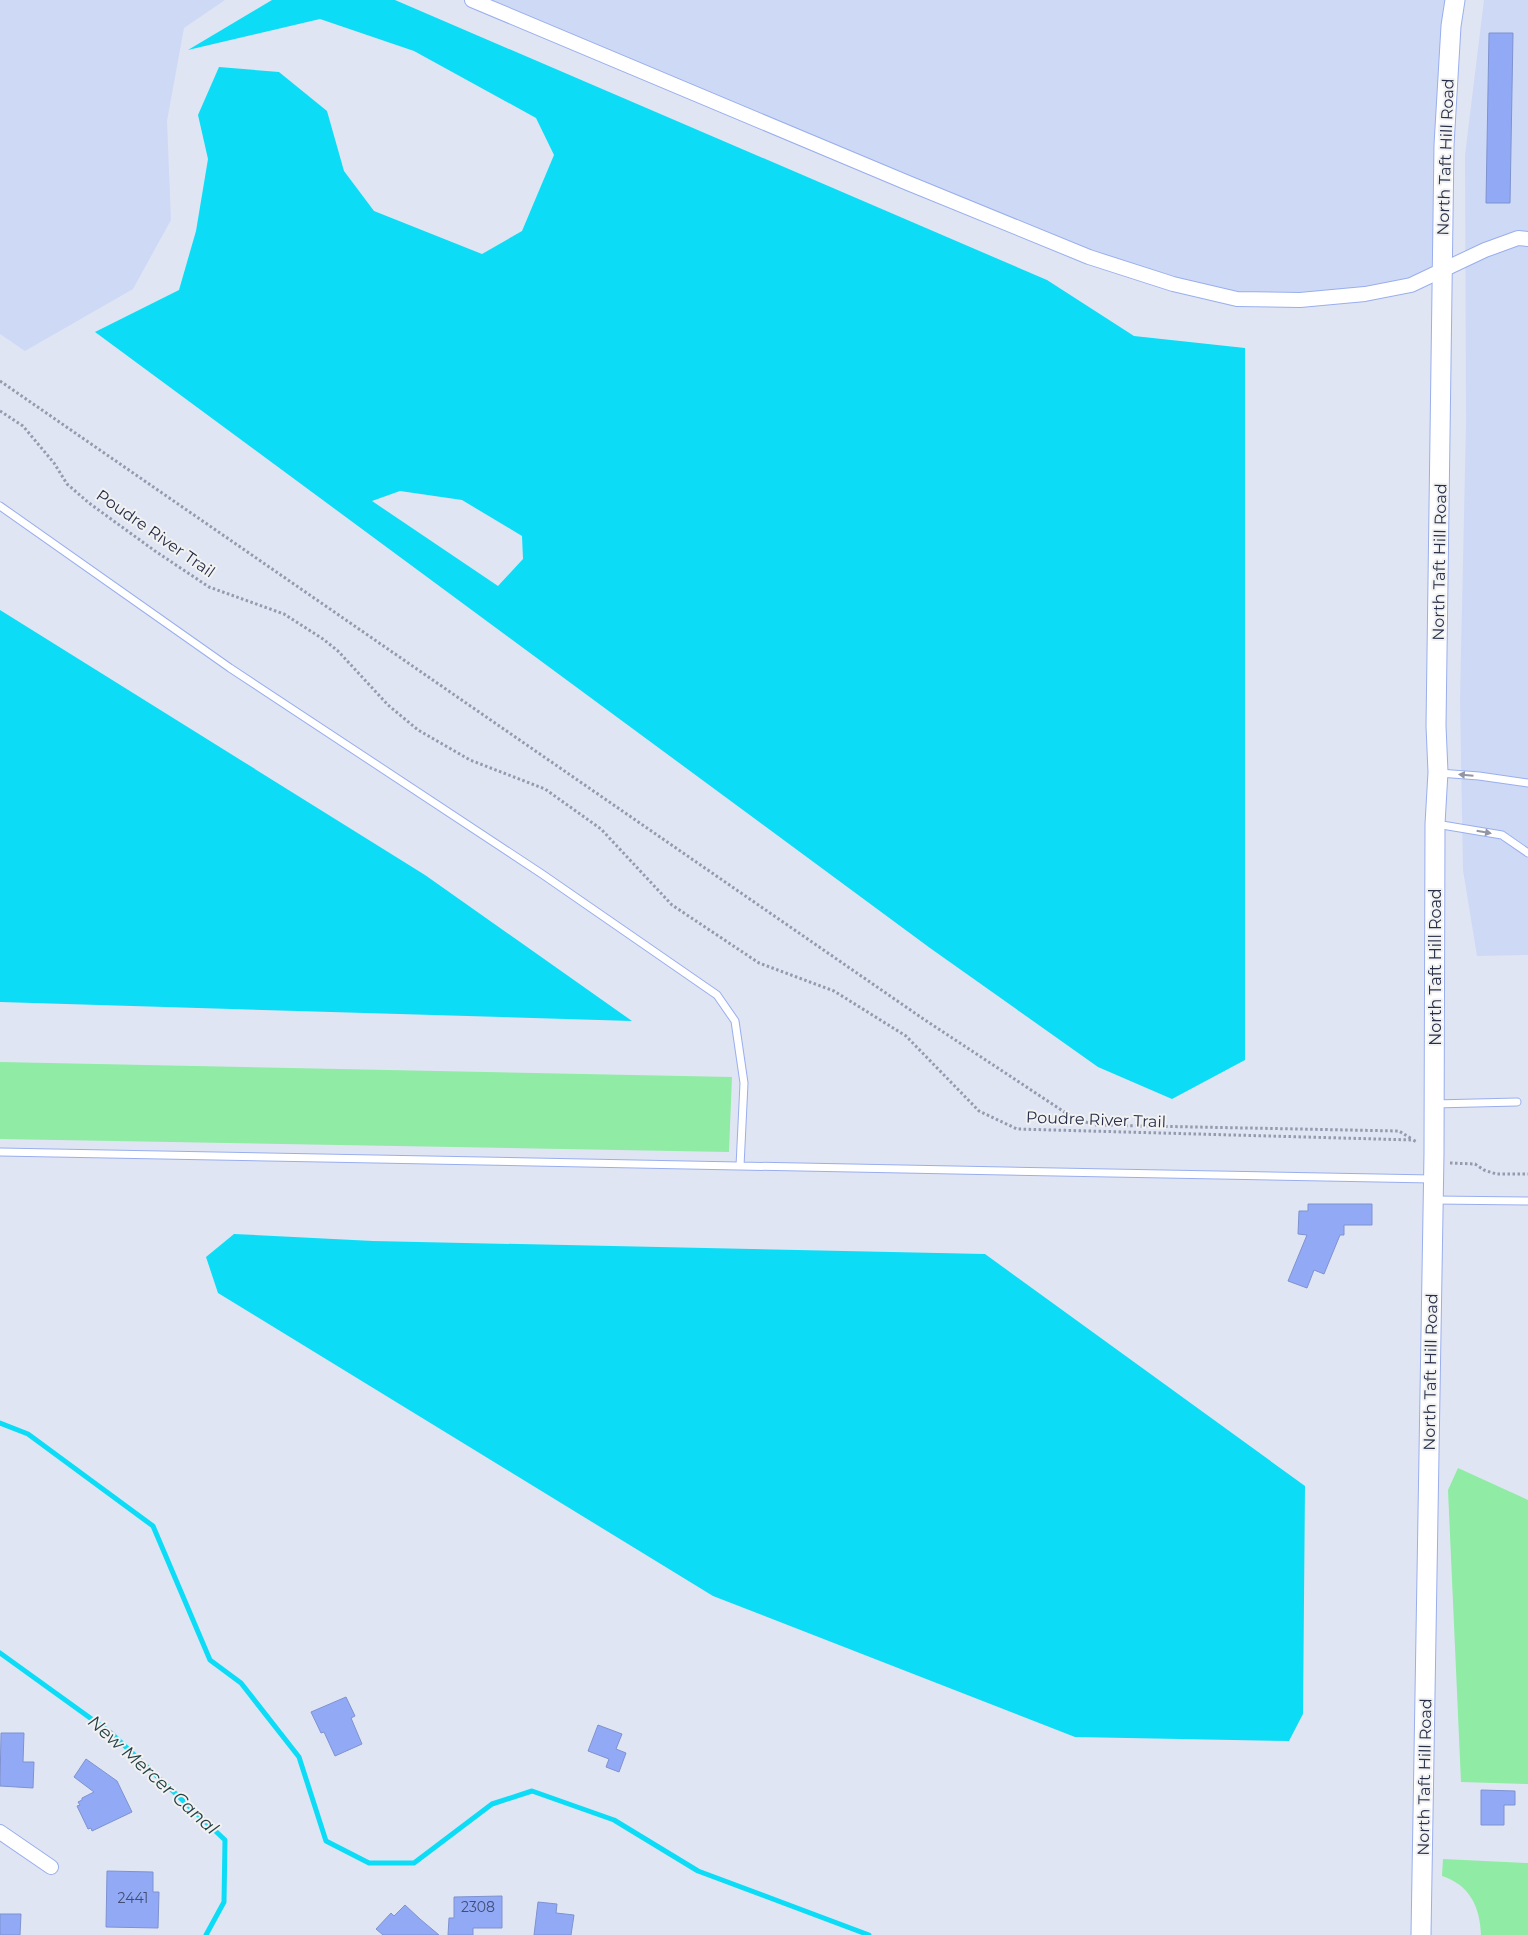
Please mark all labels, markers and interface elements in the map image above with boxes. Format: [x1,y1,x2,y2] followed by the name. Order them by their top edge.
[1433,78,1458,236] street label: North Taft Hill Road
[1429,483,1450,641] street label: North Taft Hill Road
[93,485,219,581] street label: Poudre River Trail
[1457,770,1473,778] one-way arrow
[1476,828,1492,836] one-way arrow
[1426,888,1445,1046] street label: North Taft Hill Road
[1026,1108,1166,1131] street label: Poudre River Trail
[1420,1293,1441,1451] street label: North Taft Hill Road
[1414,1698,1435,1856] street label: North Taft Hill Road
[83,1711,223,1839] water label: New Mercer Canal
[118,1889,148,1907] house number: 2441
[461,1898,495,1916] house number: 2308

